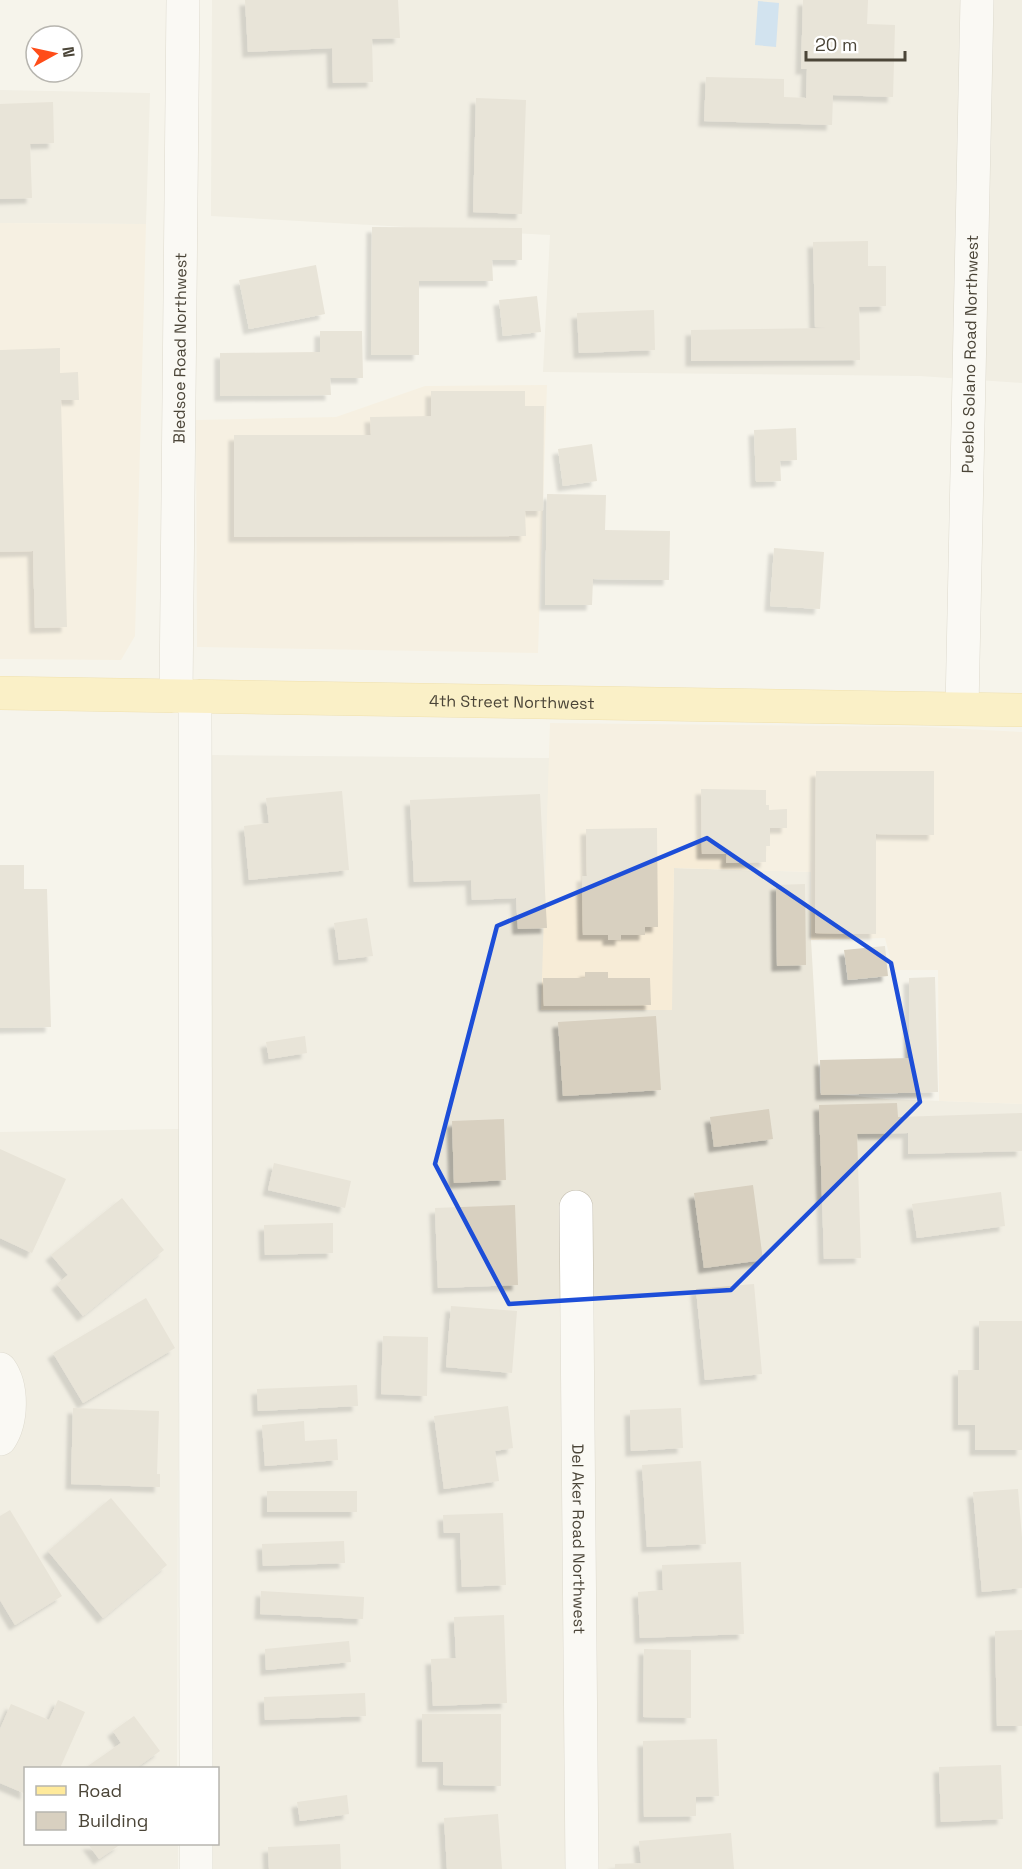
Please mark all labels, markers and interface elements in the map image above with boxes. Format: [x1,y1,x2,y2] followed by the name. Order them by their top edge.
[24,24,84,84] north arrow
[806,24,905,62] scale bar
[815,33,858,56] text: 20 m
[57,45,80,59] text: N
[957,235,983,474] street label: Pueblo Solano Road Northwest
[169,252,191,444] street label: Bledsoe Road Northwest
[429,690,595,714] street label: 4th Street Northwest
[567,1444,590,1634] street label: Del Aker Road Northwest
[24,1767,219,1845] legend
[78,1779,122,1802] text: Road
[78,1809,148,1832] text: Building

